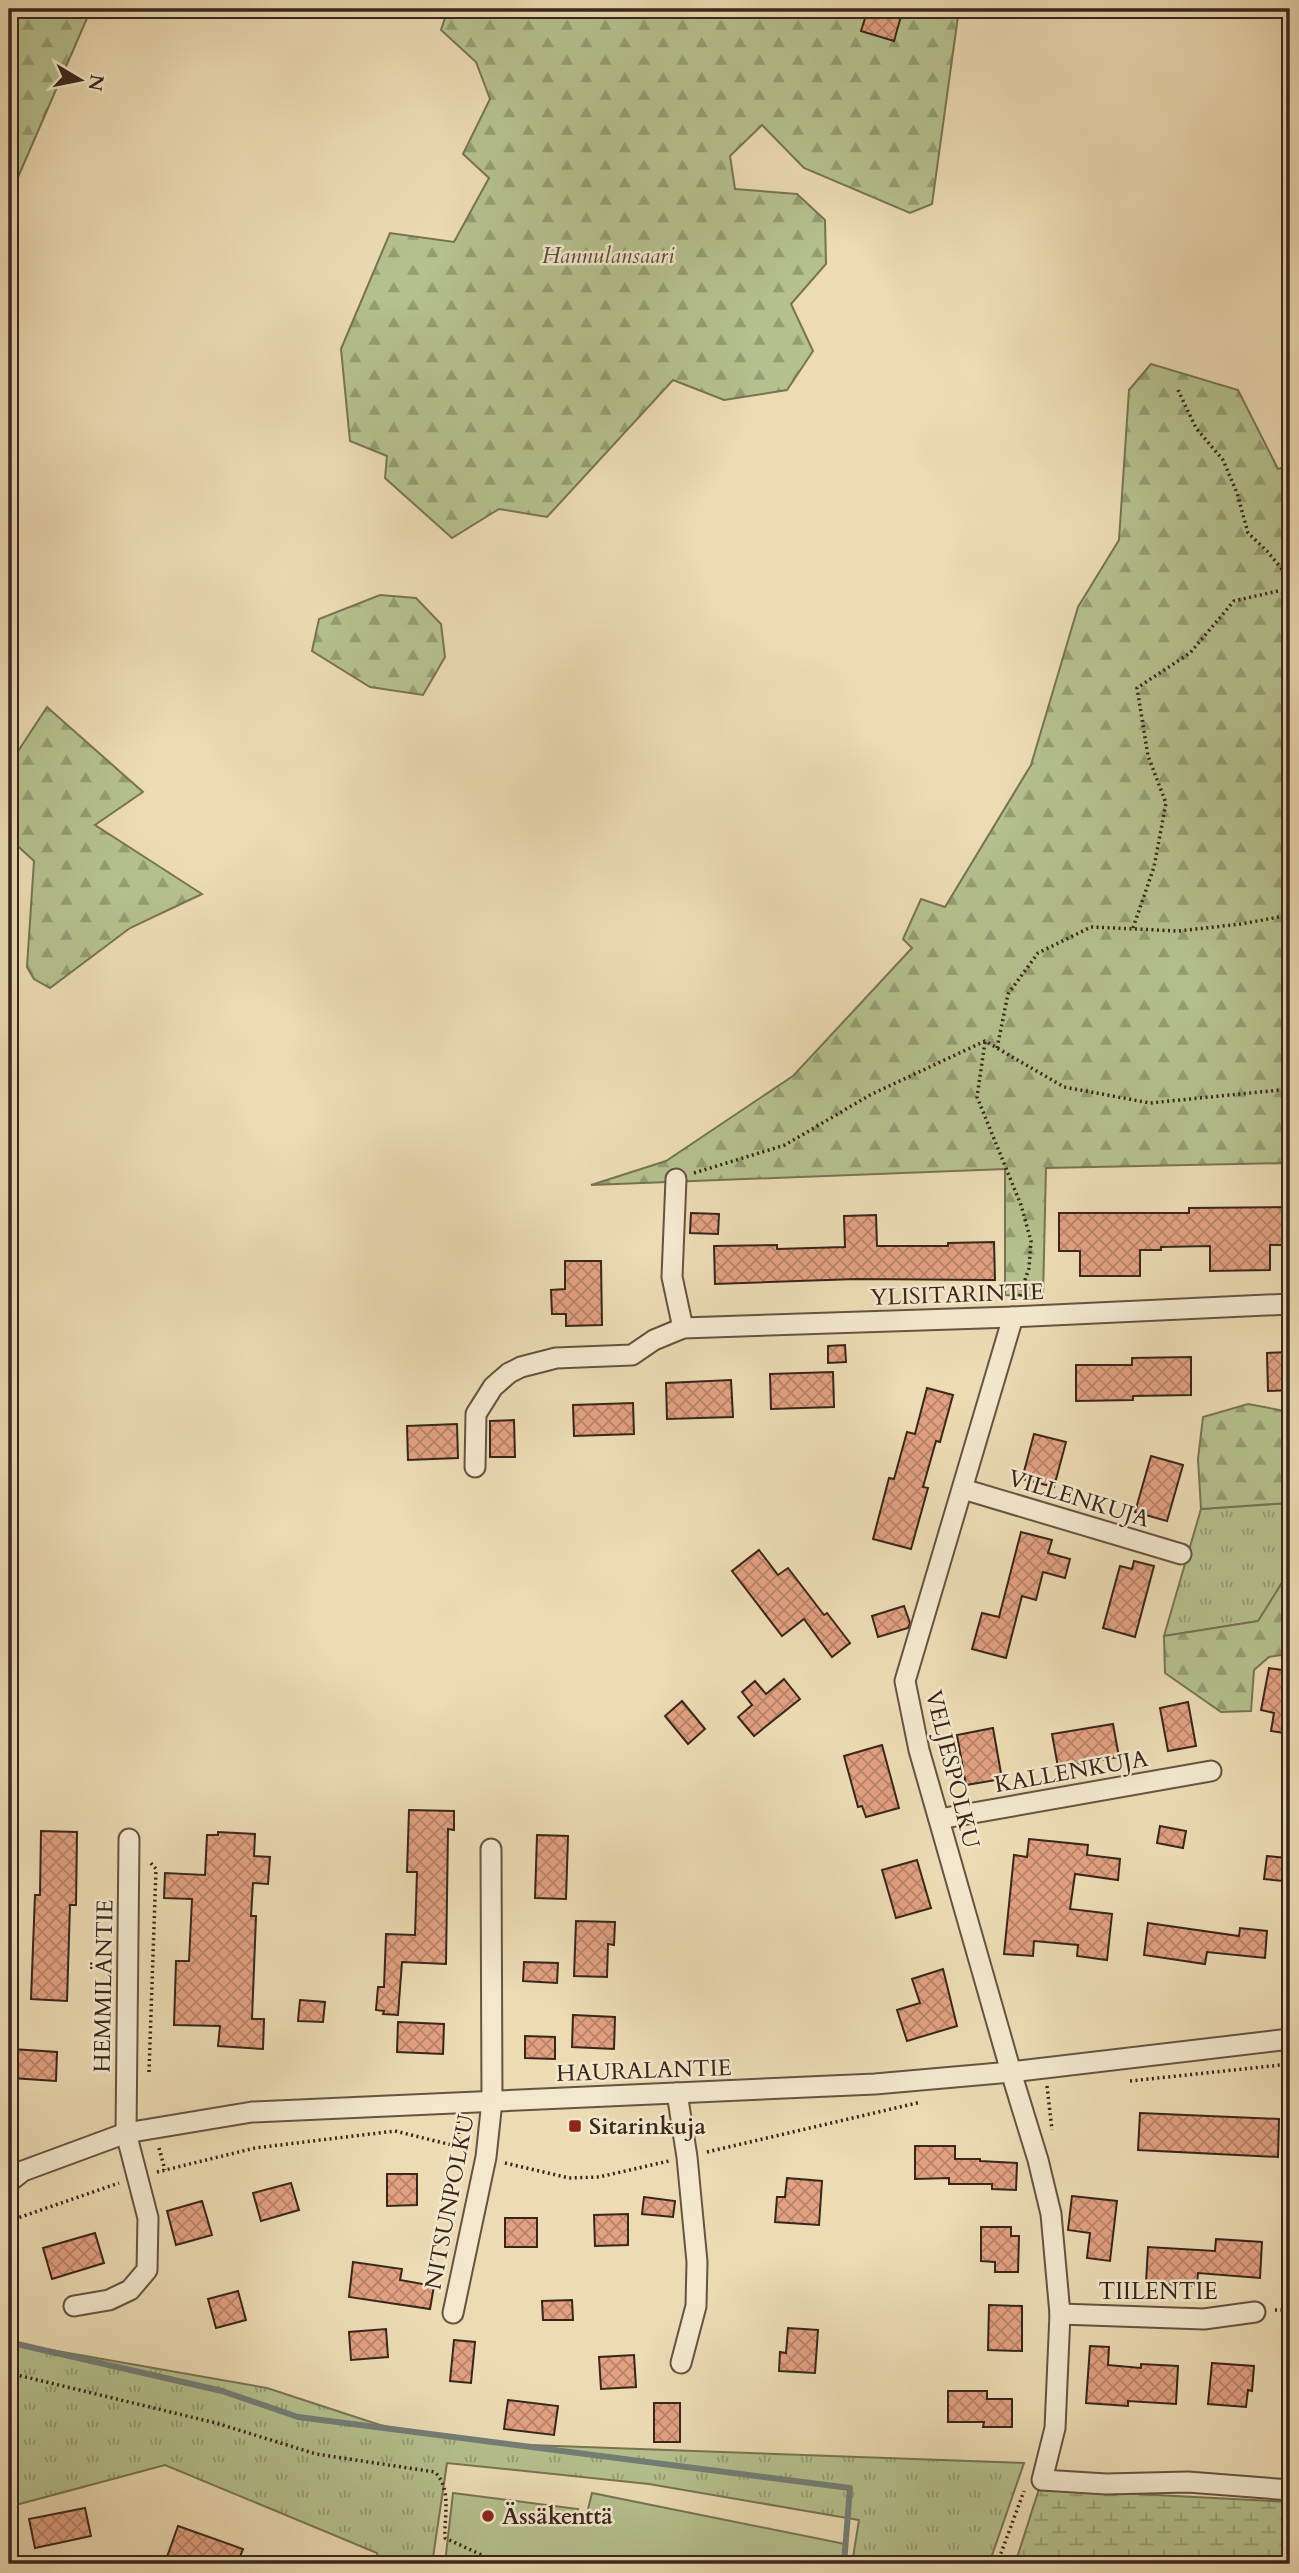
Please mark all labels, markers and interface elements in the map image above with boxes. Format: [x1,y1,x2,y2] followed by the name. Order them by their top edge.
[46,46,116,116] north arrow
[81,72,110,94] text: N
[542,240,675,271] park label: Hannulansaari
[870,1276,1044,1313] street label: YLISITARINTIE
[1004,1462,1154,1535] street label: VILLENKUJA
[918,1687,987,1852] street label: VELJESPOLKU
[992,1743,1151,1800] street label: KALLENKUJA
[86,1899,121,2073] street label: HEMMILÄNTIE
[556,2052,732,2089] street label: HAURALANTIE
[589,2111,707,2142] place label: Sitarinkuja
[417,2112,482,2292] street label: NITSUNPOLKU
[567,2118,583,2134] marker: Sitarinkuja
[1098,2276,1218,2307] street label: TIILENTIE
[502,2501,613,2532] place label: Ässäkenttä
[480,2508,496,2524] marker: Ässäkenttä

